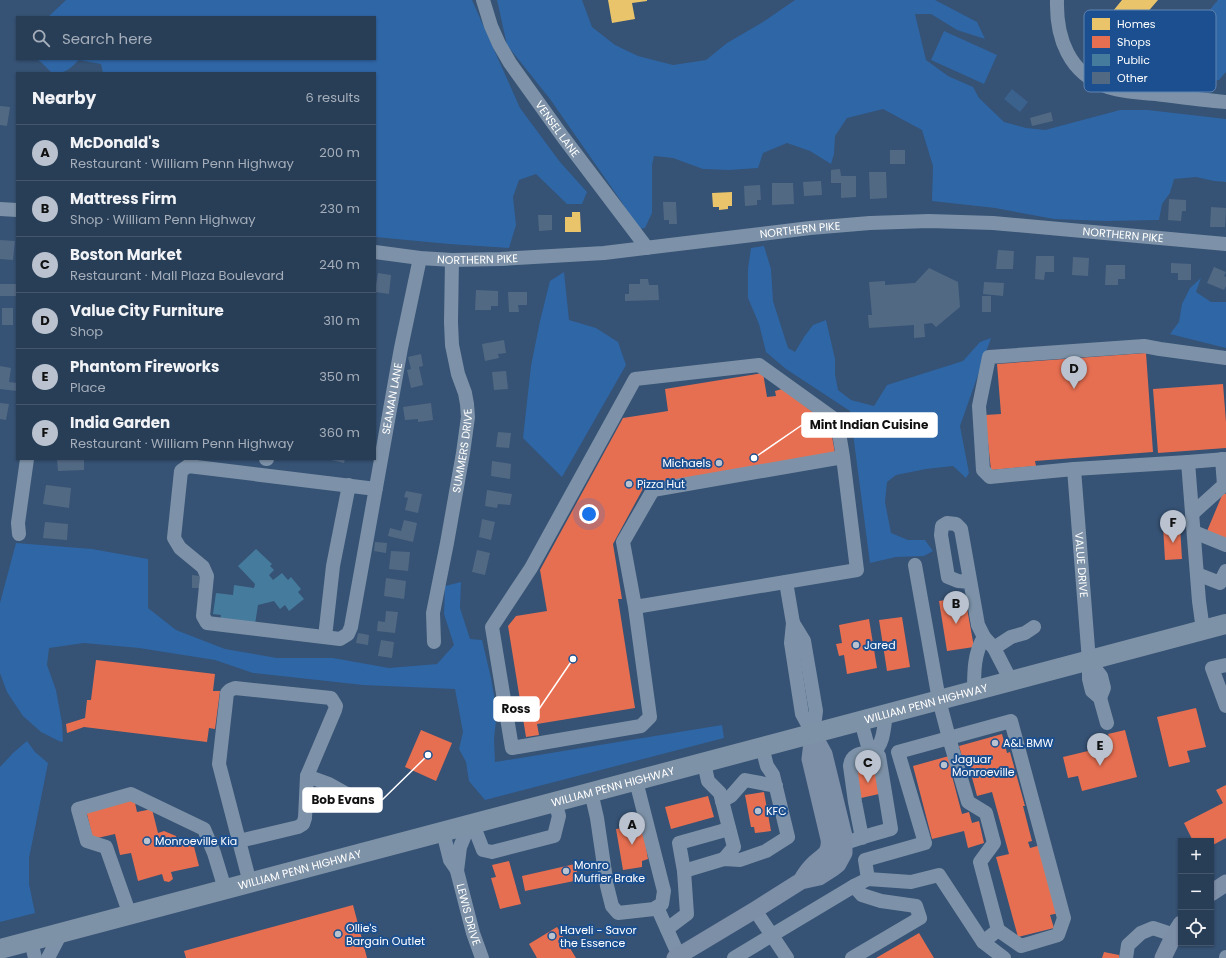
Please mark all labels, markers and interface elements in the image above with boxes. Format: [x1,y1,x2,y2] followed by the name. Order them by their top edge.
[1084,10,1216,92] legend
[16,16,376,60] search box
[1117,16,1156,32] text: Homes
[30,27,52,49] icon: search
[62,28,152,49] text: Search here
[1117,34,1151,50] text: Shops
[1117,52,1150,68] text: Public
[1117,70,1148,86] text: Other
[32,86,96,110] text: Nearby
[306,88,360,107] text: 6 results
[531,97,583,160] street label: VENSEL LANE
[70,132,160,153] text: McDonald's
[40,143,50,162] text: A
[319,143,360,162] text: 200 m
[70,154,294,173] text: Restaurant · William Penn Highway
[70,188,177,209] text: Mattress Firm
[41,199,49,218] text: B
[320,199,360,218] text: 230 m
[70,210,256,229] text: Shop · William Penn Highway
[759,218,841,242] street label: NORTHERN PIKE
[1082,223,1164,246] street label: NORTHERN PIKE
[70,244,182,265] text: Boston Market
[437,250,518,268] street label: NORTHERN PIKE
[40,255,50,274] text: C
[319,255,360,274] text: 240 m
[70,266,284,285] text: Restaurant · Mall Plaza Boulevard
[70,300,224,321] text: Value City Furniture
[40,311,50,330] text: D
[323,311,360,330] text: 310 m
[70,322,103,341] text: Shop
[70,356,219,377] text: Phantom Fireworks
[1061,356,1087,389] pin: D
[378,361,406,436] street label: SEAMAN LANE
[41,367,49,386] text: E
[319,367,360,386] text: 350 m
[70,378,105,397] text: Place
[448,408,476,494] street label: SUMMERS DRIVE
[70,412,170,433] text: India Garden
[802,413,937,437] callout: Mint Indian Cuisine
[810,416,929,433] text: Mint Indian Cuisine
[41,423,49,442] text: F
[319,423,360,442] text: 360 m
[70,434,294,453] text: Restaurant · William Penn Highway
[662,455,711,471] place label: Michaels
[714,458,724,468] marker: Michaels
[637,476,685,492] place label: Pizza Hut
[624,479,634,489] marker: Pizza Hut
[579,504,599,524] your location
[1160,510,1186,543] pin: F
[1071,531,1092,598] street label: VALUE DRIVE
[943,591,969,624] pin: B
[864,637,896,653] place label: Jared
[851,640,861,650] marker: Jared
[863,679,990,728] street label: WILLIAM PENN HIGHWAY
[494,697,539,721] callout: Ross
[502,700,531,717] text: Ross
[1087,733,1113,766] pin: E
[1003,735,1053,751] place label: A&L BMW
[990,738,1000,748] marker: A&L BMW
[855,750,881,783] pin: C
[952,751,1015,780] place label: Jaguar Monroeville
[939,760,949,770] marker: Jaguar Monroeville
[549,762,677,811] street label: WILLIAM PENN HIGHWAY
[303,788,382,812] callout: Bob Evans
[311,791,375,808] text: Bob Evans
[766,803,787,819] place label: KFC
[753,806,763,816] marker: KFC
[619,812,645,845] pin: A
[155,833,237,849] place label: Monroeville Kia
[142,836,152,846] marker: Monroeville Kia
[1178,838,1214,946] map controls
[1178,838,1214,874] button: +
[236,845,364,894] street label: WILLIAM PENN HIGHWAY
[574,857,645,886] place label: Monro Muffler Brake
[561,866,571,876] marker: Monro Muffler Brake
[1178,874,1214,910] button: −
[453,882,485,948] street label: LEWIS DRIVE
[1178,910,1214,946] button: locate
[346,920,425,949] place label: Ollie's Bargain Outlet
[560,922,637,951] place label: Haveli - Savor the Essence
[333,929,343,939] marker: Ollie's Bargain Outlet
[547,931,557,941] marker: Haveli - Savor the Essence

